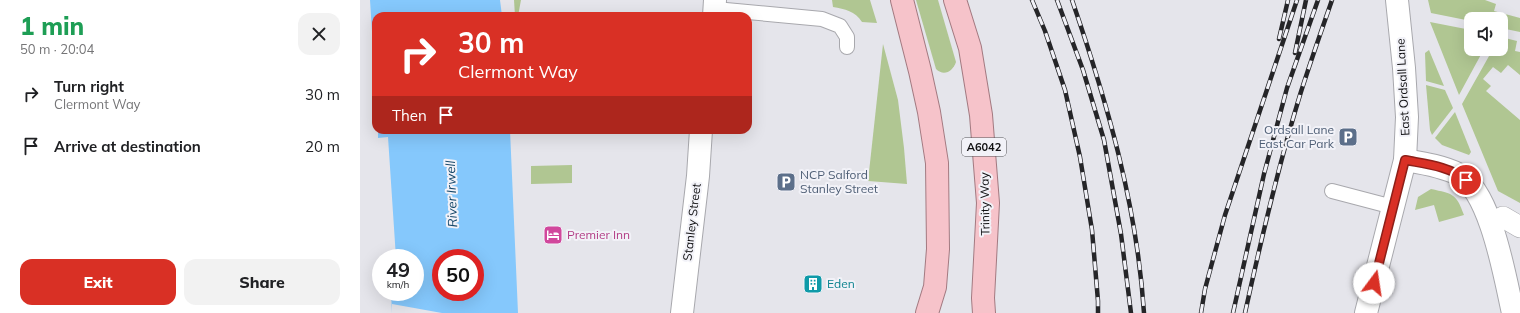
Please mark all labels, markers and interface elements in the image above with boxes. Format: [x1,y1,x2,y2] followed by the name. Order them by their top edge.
[20,11,84,41] text: 1 min
[1464,12,1508,56] map controls
[1464,12,1508,56] button: sound
[298,13,340,55] button: close
[458,25,524,60] text: 30 m
[392,28,444,80] icon: right
[1392,38,1413,136] street label: East Ordsall Lane
[20,41,94,57] text: 50 m · 20:04
[458,60,578,83] text: Clermont Way
[54,77,124,96] text: Turn right
[20,83,42,105] icon: right
[305,85,340,104] text: 30 m
[54,96,141,112] text: Clermont Way
[435,104,457,126] icon: arrive
[392,106,427,125] text: Then
[1259,122,1335,151] place label: Ordsall Lane East Car Park
[1337,126,1359,148] parking icon: Ordsall Lane East Car Park
[20,135,42,157] icon: arrive
[54,137,201,156] text: Arrive at destination
[305,137,340,156] text: 20 m
[962,138,1006,156] road number: A6042
[442,159,460,228] water label: River Irwell
[1449,163,1483,197] pin
[800,167,878,196] place label: NCP Salford Stanley Street
[1455,169,1477,191] icon: arrive
[775,171,797,193] parking icon: NCP Salford Stanley Street
[976,172,993,236] street label: Trinity Way
[679,182,704,262] street label: Stanley Street
[542,224,564,246] hotel icon: Premier Inn
[567,227,630,242] place label: Premier Inn
[432,249,484,301] speed limit sign: 50
[386,257,410,282] text: 49
[20,259,176,305] button: Exit
[184,259,340,305] button: Share
[1353,262,1395,304] position arrow
[802,273,824,295] building icon: Eden
[827,276,855,291] place label: Eden
[387,278,409,291] text: km/h

